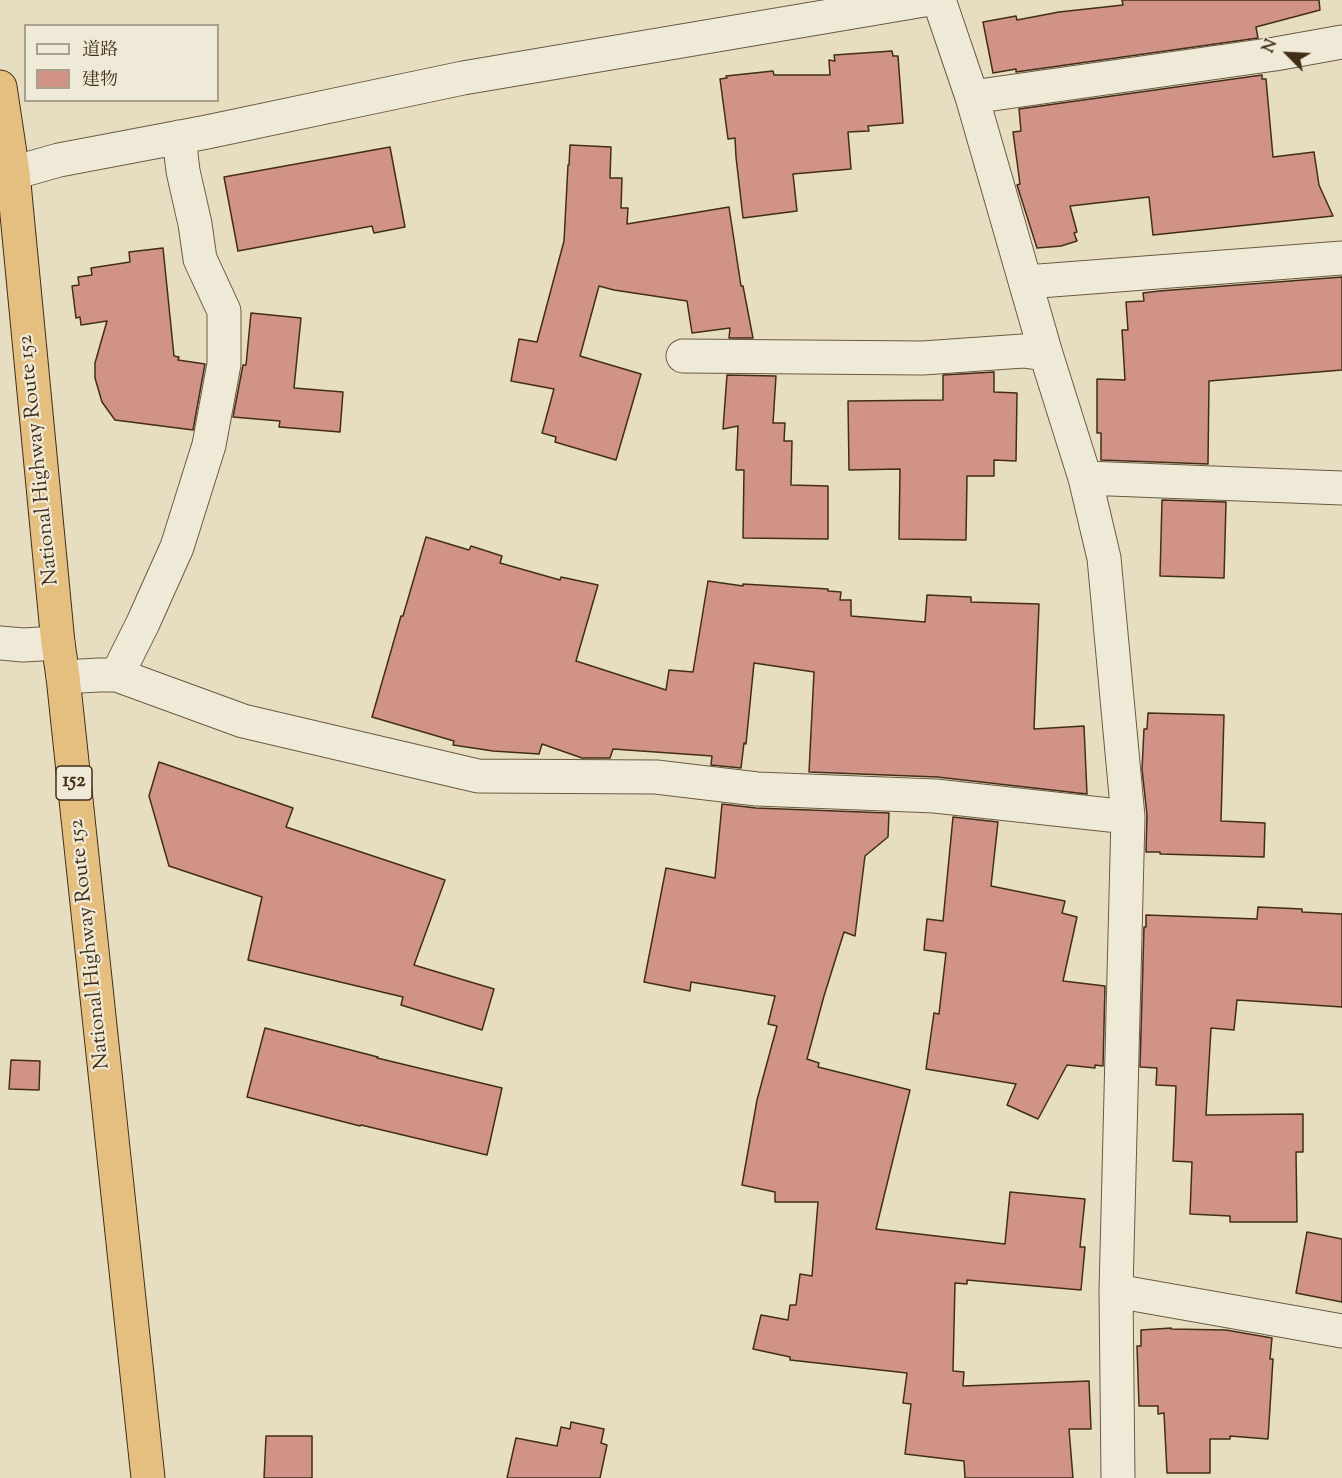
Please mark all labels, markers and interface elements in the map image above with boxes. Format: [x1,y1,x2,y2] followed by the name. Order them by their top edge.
[24,24,219,102] legend
[1258,24,1318,84] north arrow
[1258,36,1284,57] text: N
[82,38,118,64] text: 道路
[82,68,118,94] text: 建物
[14,334,66,586] street label: National Highway Route 152
[56,766,92,800] road number: 152
[65,818,117,1070] street label: National Highway Route 152

